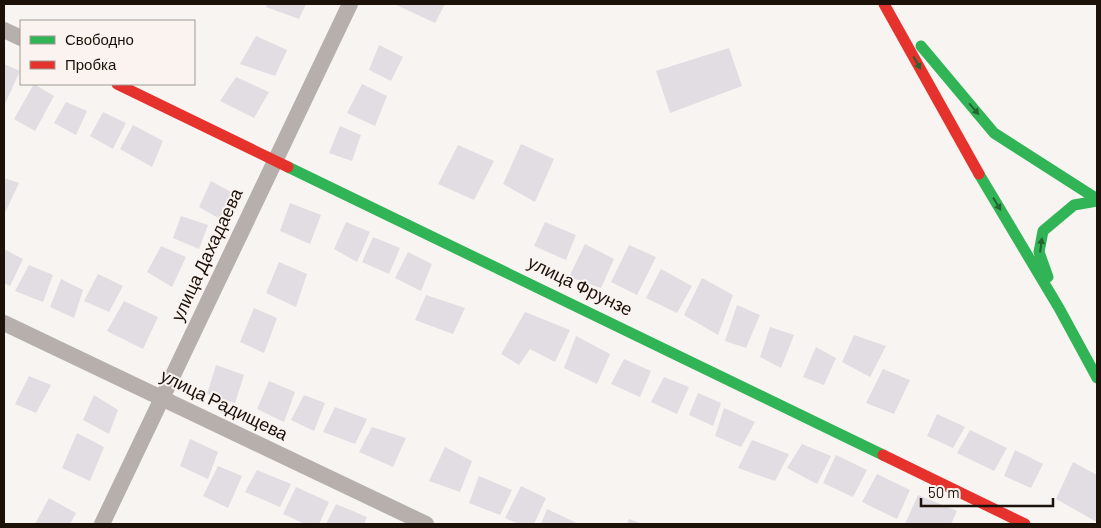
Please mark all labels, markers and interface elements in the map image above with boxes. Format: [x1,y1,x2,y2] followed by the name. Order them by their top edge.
[20,20,195,85] legend
[65,30,134,48] text: Свободно
[65,55,117,73] text: Пробка
[913,56,921,70] one-way arrow
[968,102,979,115] one-way arrow
[166,184,247,324] street label: улица Дахадаева
[992,198,1001,211] one-way arrow
[1037,237,1045,253] one-way arrow
[525,250,636,320] street label: улица Фрунзе
[157,364,293,445] street label: улица Радищева
[921,476,1054,508] scale bar
[928,483,960,501] text: 50 m

